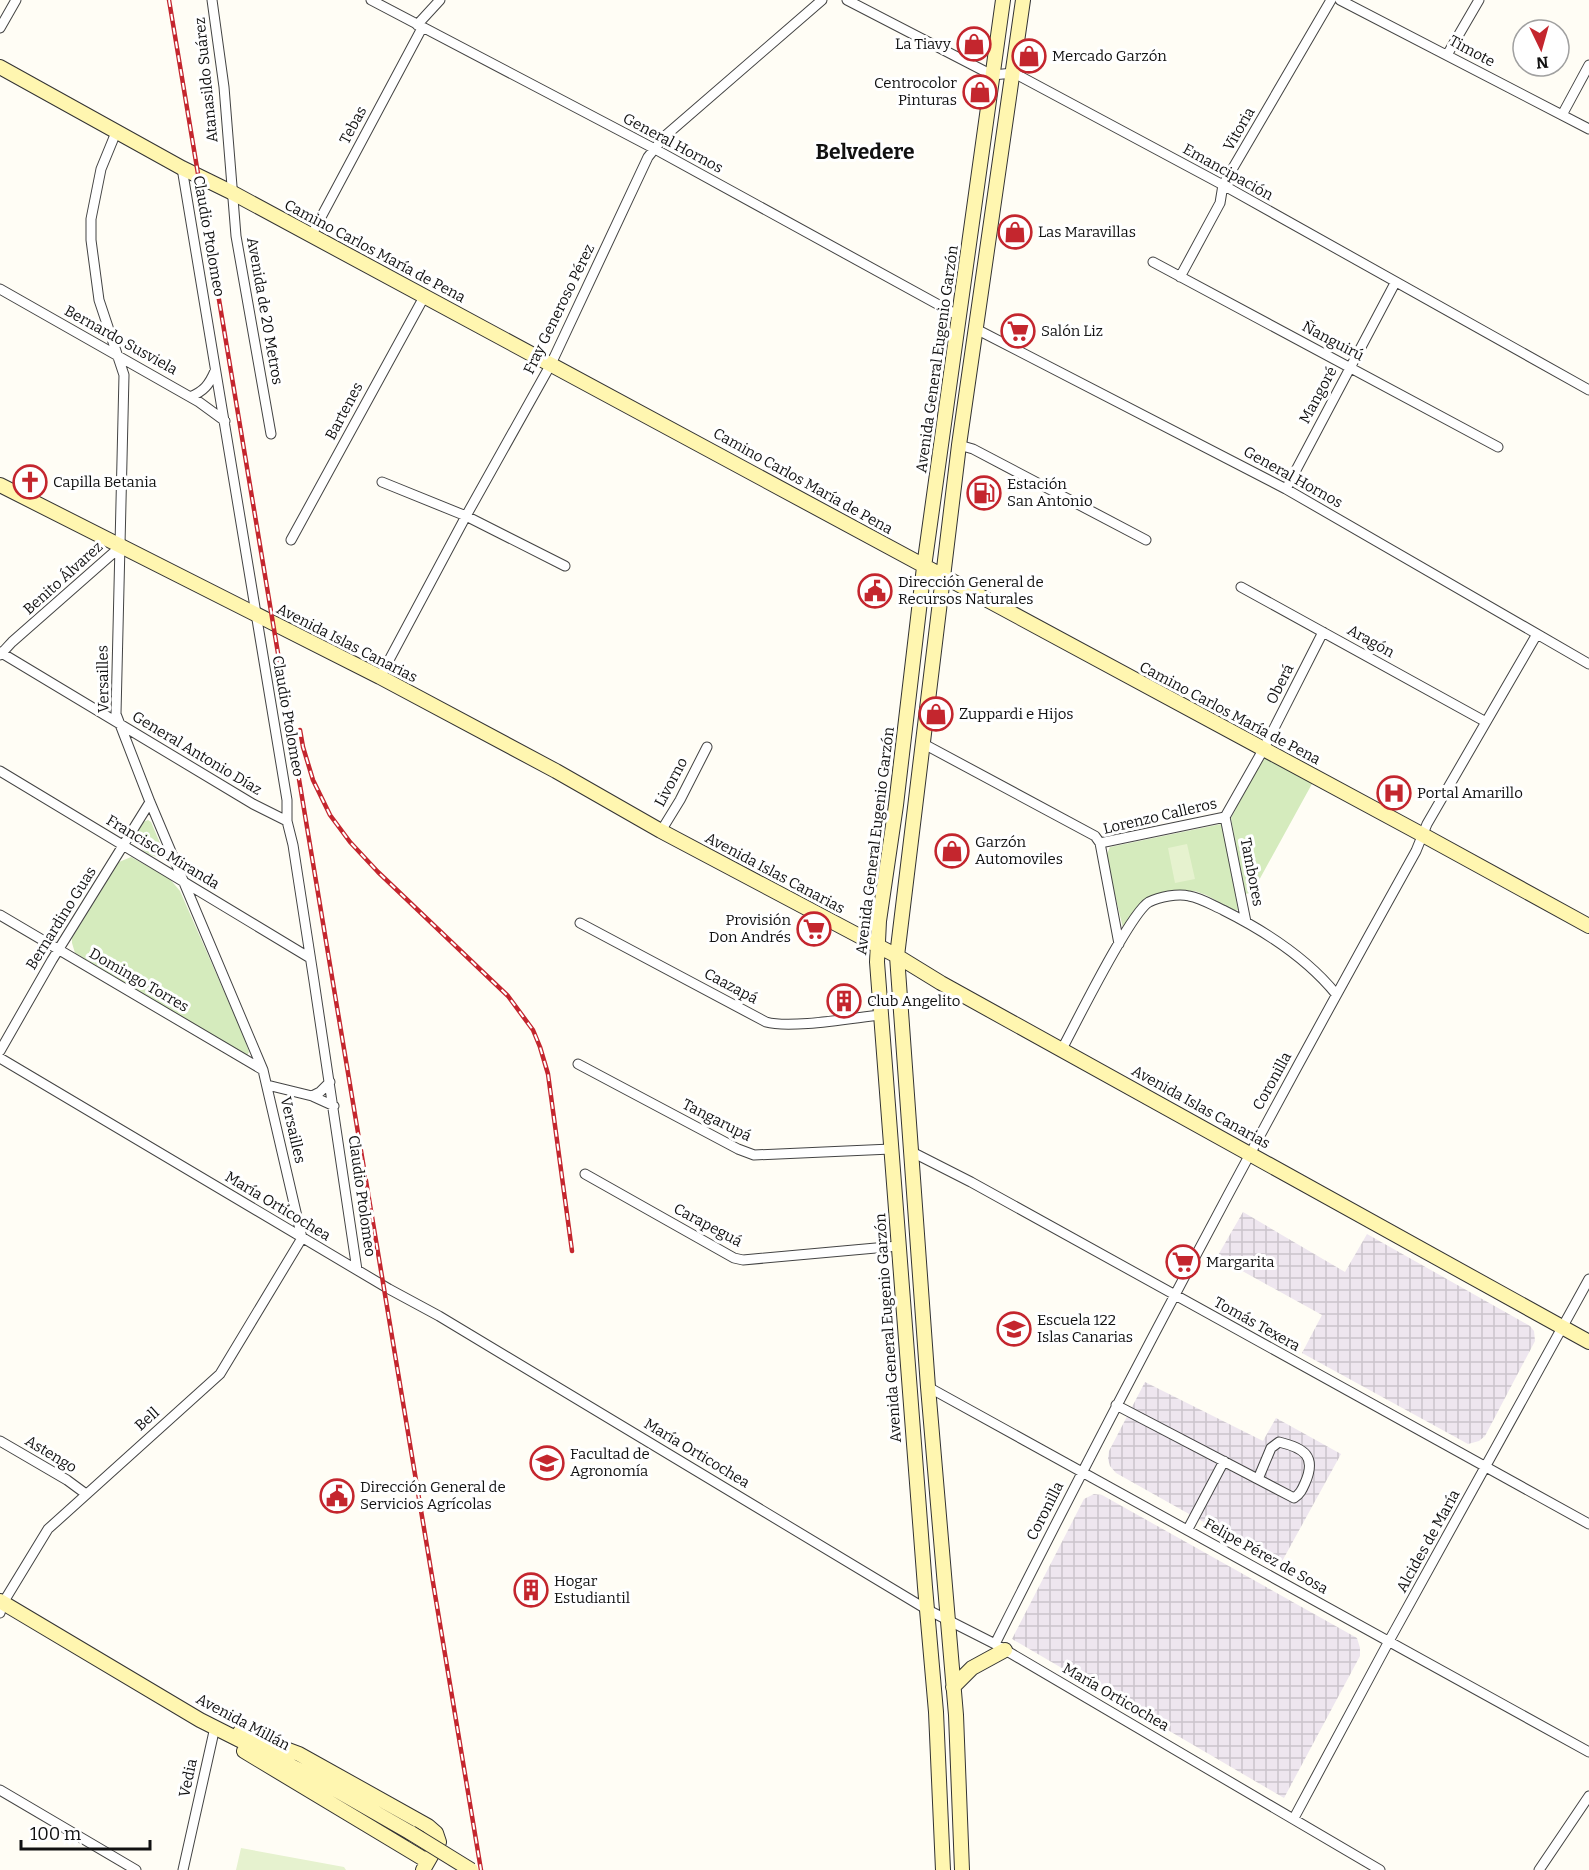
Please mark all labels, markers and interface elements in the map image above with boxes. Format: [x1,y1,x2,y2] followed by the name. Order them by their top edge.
[190,17,222,143] street label: Atanasildo Suárez
[1511,18,1571,78] north arrow
[956,26,992,62] shop icon: La Tiavy
[1446,31,1498,71] street label: Timote
[895,35,951,53] place label: La Tiavy
[1011,38,1047,74] shop icon: Mercado Garzón
[1052,47,1167,65] place label: Mercado Garzón
[1535,52,1549,72] text: N
[874,74,957,109] place label: Centrocolor Pinturas
[962,74,998,110] shop icon: Centrocolor Pinturas
[336,103,370,147] street label: Tebas
[1219,104,1259,154] street label: Vitoria
[620,109,726,177] street label: General Hornos
[815,139,915,165] district label: Belvedere
[1180,140,1277,204] street label: Emancipación
[189,174,229,298] street label: Claudio Ptolomeo
[281,196,469,306] street label: Camino Carlos María de Pena
[997,214,1033,250] shop icon: Las Maravillas
[1038,223,1136,241] place label: Las Maravillas
[243,236,287,386] street label: Avenida de 20 Metros
[520,241,598,377] street label: Fray Generoso Pérez
[912,244,962,474] street label: Avenida General Eugenio Garzón
[61,301,181,379] street label: Bernardo Susviela
[1000,313,1036,349] supermarket icon: Salón Liz
[1299,317,1367,365] street label: Ñanguirú
[1041,322,1103,340] place label: Salón Liz
[1295,363,1341,427] street label: Mangoré
[321,379,367,443] street label: Bartenes
[710,424,896,538] street label: Camino Carlos María de Pena
[1240,442,1346,512] street label: General Hornos
[12,464,48,500] church icon: Capilla Betania
[53,473,157,491] place label: Capilla Betania
[966,475,1002,511] fuel station icon: Estación San Antonio
[1007,475,1093,510] place label: Estación San Antonio
[20,538,106,618] street label: Benito Álvarez
[857,573,893,609] public building icon: Dirección General de Recursos Naturales
[898,573,1044,608] place label: Dirección General de Recursos Naturales
[274,600,420,686] street label: Avenida Islas Canarias
[1344,621,1398,661] street label: Aragón
[93,645,113,713] street label: Versailles
[268,654,308,778] street label: Claudio Ptolomeo
[1136,658,1324,768] street label: Camino Carlos María de Pena
[1262,661,1298,707] street label: Oberá
[918,696,954,732] shop icon: Zuppardi e Hijos
[959,705,1074,723] place label: Zuppardi e Hijos
[129,707,265,799] street label: General Antonio Díaz
[852,725,898,956] street label: Avenida General Eugenio Garzón
[651,754,691,810] street label: Livorno
[1376,775,1412,811] hospital icon: Portal Amarillo
[1417,784,1523,802] place label: Portal Amarillo
[1101,794,1219,838] street label: Lorenzo Calleros
[103,811,223,893] street label: Francisco Miranda
[702,829,848,917] street label: Avenida Islas Canarias
[934,833,970,869] shop icon: Garzón Automoviles
[975,833,1063,868] place label: Garzón Automoviles
[1237,836,1267,908] street label: Tambores
[22,863,100,973] street label: Bernardino Guas
[709,911,791,946] place label: Provisión Don Andrés
[796,911,832,947] supermarket icon: Provisión Don Andrés
[86,944,192,1016] street label: Domingo Torres
[701,964,761,1008] street label: Caazapá
[826,983,862,1019] building icon: Club Angelito
[867,992,960,1010] place label: Club Angelito
[1249,1049,1295,1113] street label: Coronilla
[1129,1061,1273,1153] street label: Avenida Islas Canarias
[277,1095,309,1165] street label: Versailles
[679,1095,755,1145] street label: Tangarupá
[345,1134,379,1258] street label: Claudio Ptolomeo
[222,1167,334,1245] street label: María Orticochea
[671,1199,745,1251] street label: Carapeguá
[871,1212,905,1443] street label: Avenida General Eugenio Garzón
[1165,1244,1201,1280] supermarket icon: Margarita
[1206,1253,1274,1271] place label: Margarita
[1211,1293,1303,1355] street label: Tomás Texera
[996,1311,1032,1347] school or university icon: Escuela 122 Islas Canarias
[1037,1311,1133,1346] place label: Escuela 122 Islas Canarias
[131,1403,163,1435] street label: Bell
[641,1414,753,1492] street label: María Orticochea
[22,1432,80,1476] street label: Astengo
[529,1445,565,1481] school or university icon: Facultad de Agronomía
[570,1445,650,1480] place label: Facultad de Agronomía
[319,1478,355,1514] public building icon: Dirección General de Servicios Agrícolas
[360,1478,506,1513] place label: Dirección General de Servicios Agrícolas
[1023,1479,1067,1543] street label: Coronilla
[1392,1487,1464,1595] street label: Alcides de María
[1201,1514,1331,1598] street label: Felipe Pérez de Sosa
[513,1572,549,1608] building icon: Hogar Estudiantil
[554,1572,630,1607] place label: Hogar Estudiantil
[1060,1659,1172,1735] street label: María Orticochea
[193,1690,293,1754] street label: Avenida Millán
[175,1757,201,1799] street label: Vedia
[21,1813,150,1851] scale bar
[30,1823,81,1845] text: 100 m

